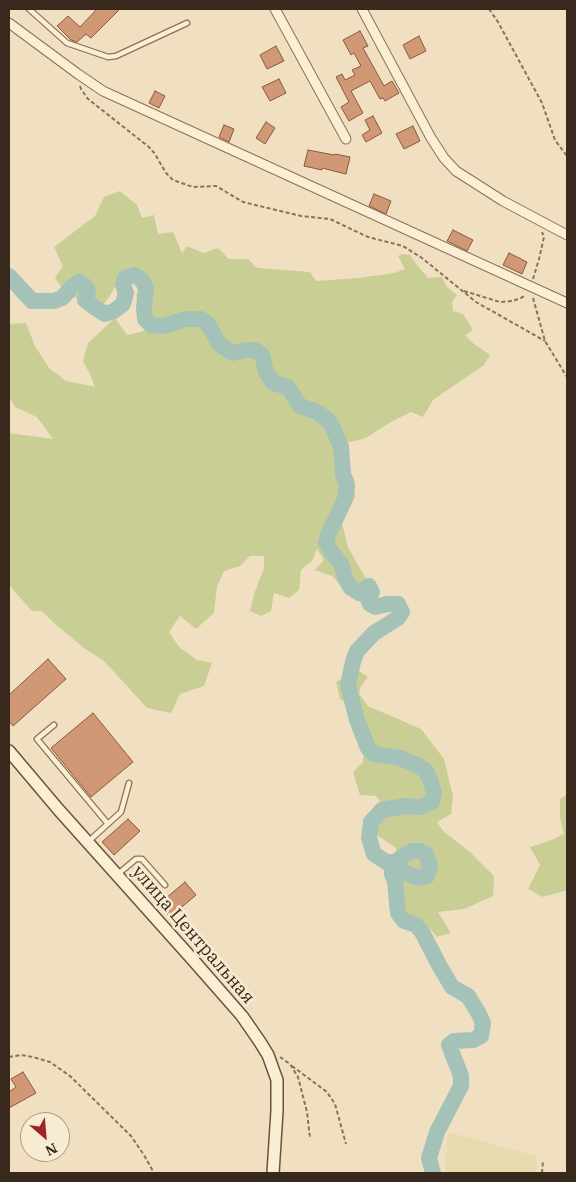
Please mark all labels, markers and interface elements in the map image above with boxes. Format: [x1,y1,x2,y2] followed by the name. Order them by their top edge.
[127,861,259,1009] street label: улица Центральная
[20,1112,70,1162] north arrow
[42,1139,60,1160] text: N

